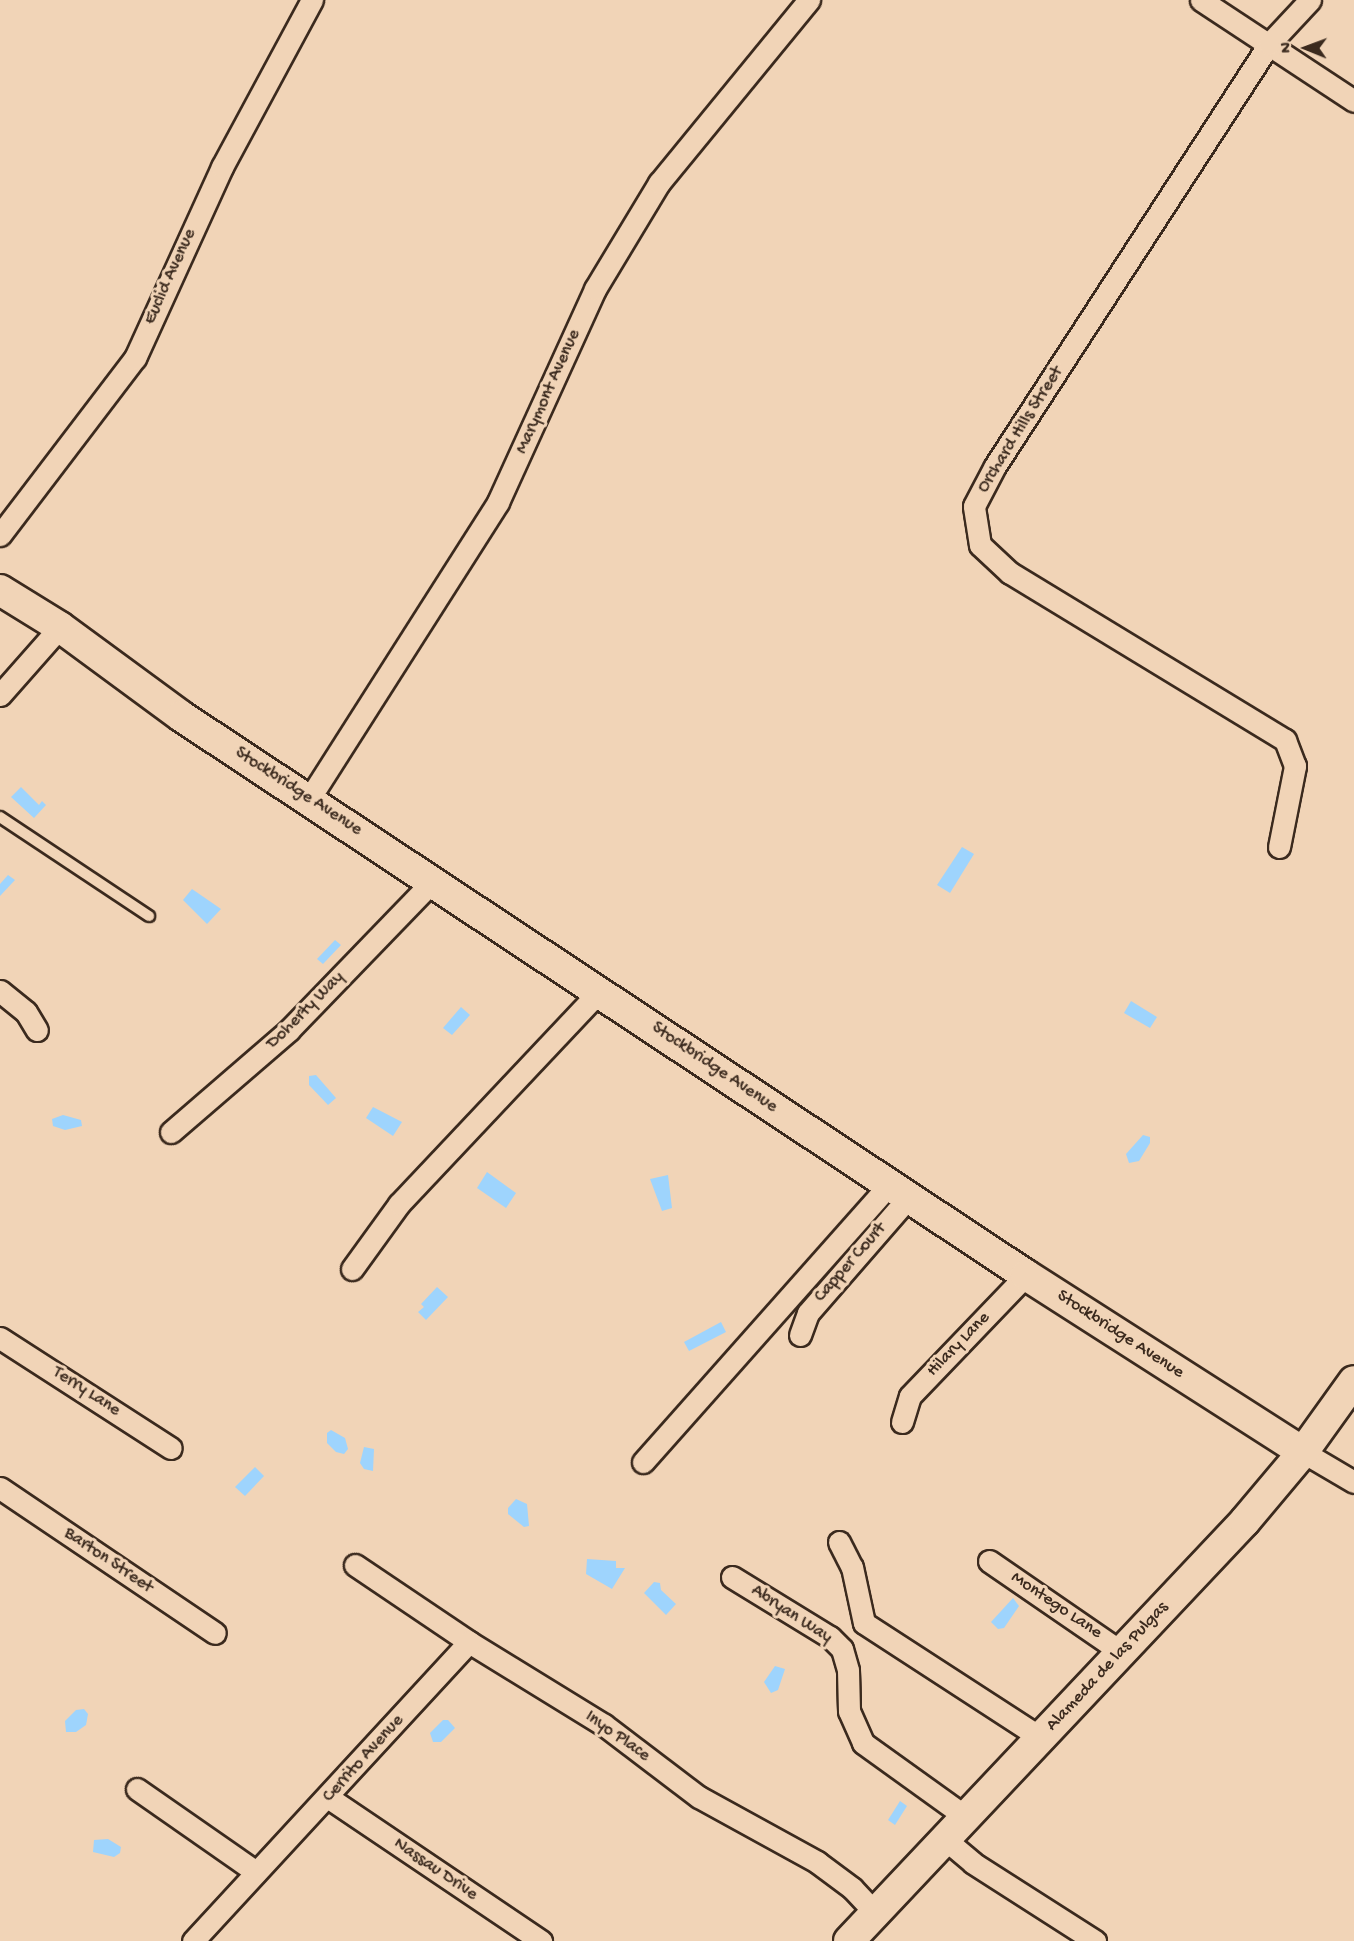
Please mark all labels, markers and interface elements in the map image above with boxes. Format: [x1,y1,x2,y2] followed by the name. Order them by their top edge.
[1276,18,1336,78] north arrow
[1278,42,1297,53] text: N
[140,226,202,328] street label: Euclid Avenue
[512,326,586,458] street label: Marymont Avenue
[973,363,1069,497] street label: Orchard Hills Street
[230,743,366,841] street label: Stockbridge Avenue
[263,968,349,1054] street label: Doherty Way
[647,1018,781,1118] street label: Stockbridge Avenue
[810,1219,892,1307] street label: Capper Court
[1052,1286,1188,1384] street label: Stockbridge Avenue
[923,1308,995,1382] street label: Hilary Lane
[48,1362,124,1422] street label: Terry Lane
[59,1523,157,1599] street label: Barton Street
[1006,1568,1106,1644] street label: Montego Lane
[746,1581,836,1649] street label: Abryan Way
[1042,1598,1174,1736] street label: Alameda de las Pulgas
[580,1707,654,1767] street label: Inyo Place
[319,1711,409,1807] street label: Cerrito Avenue
[389,1834,481,1906] street label: Nassau Drive

